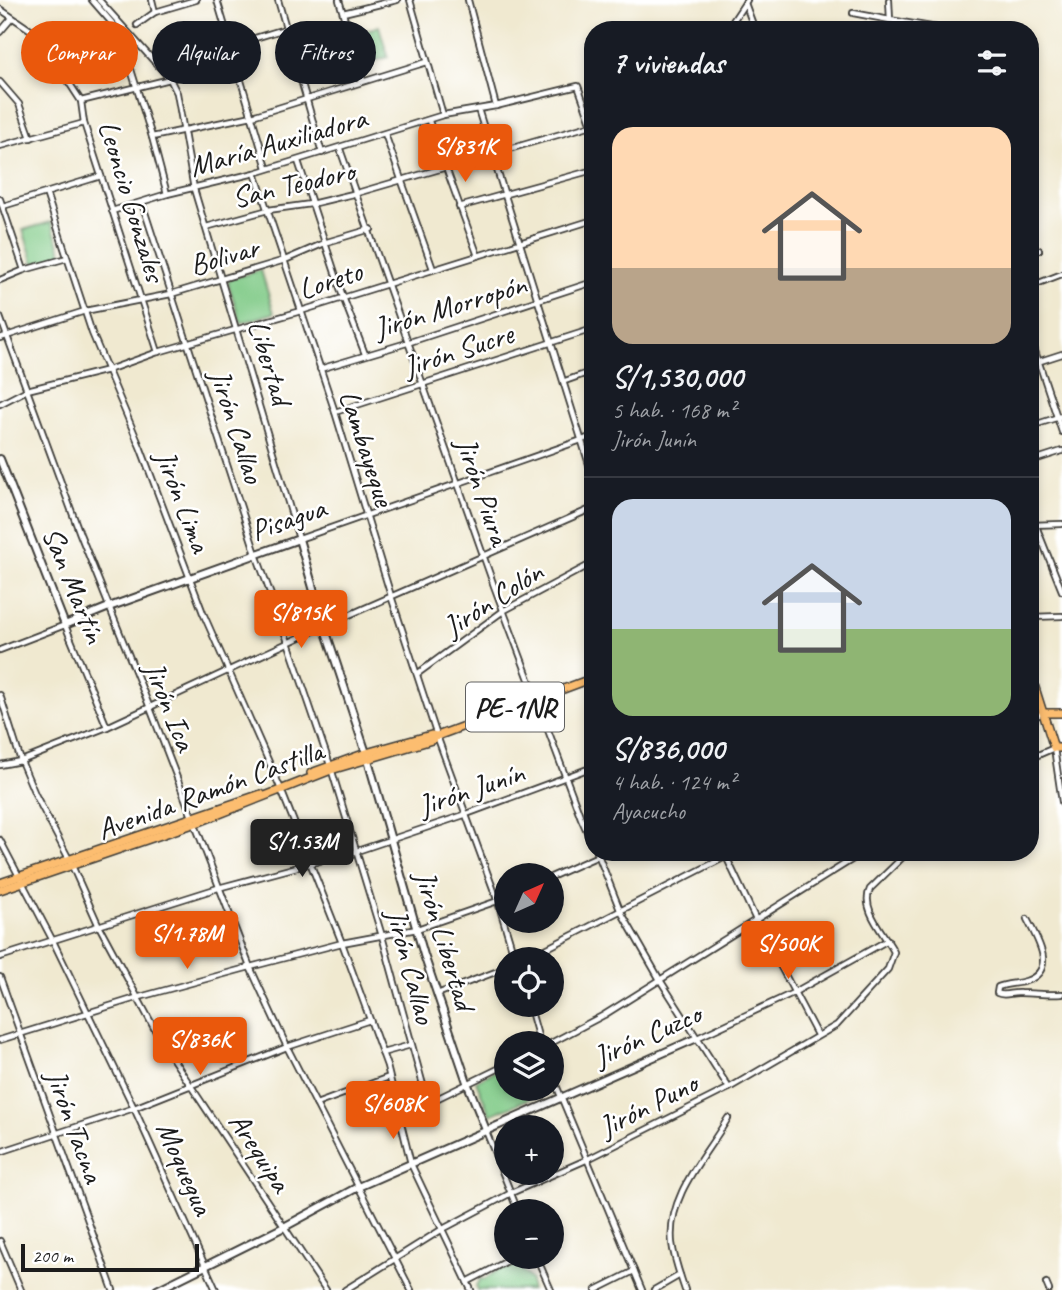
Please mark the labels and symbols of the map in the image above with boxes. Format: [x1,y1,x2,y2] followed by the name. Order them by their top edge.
[185,98,373,185] street label: María Auxiliadora
[90,116,175,289] street label: Leoncio Gonzales
[408,124,522,184] pin: S/831K
[228,151,361,216] street label: San Teodoro
[185,227,265,284] street label: Bolivar
[293,252,368,308] street label: Loreto
[367,264,532,348] street label: Jirón Morropón
[396,314,520,386] street label: Jirón Sucre
[239,315,302,413] street label: Libertad
[200,362,274,489] street label: Jirón Callao
[330,385,404,513] street label: Lambayeque
[446,430,520,552] street label: Jirón Piura
[145,443,220,559] street label: Jirón Lima
[245,488,332,549] street label: Pisagua
[34,521,115,650] street label: San Martín
[434,552,551,646] street label: Jirón Colón
[244,590,358,650] pin: S/815K
[134,654,206,758] street label: Jirón Ica
[466,682,564,732] road number: PE-1NR
[92,731,331,848] street label: Avenida Ramón Castilla
[411,753,530,825] street label: Jirón Junín
[237,820,367,879] pin: S/1.53M
[494,863,564,933] north arrow
[405,864,485,1018] street label: Jirón Libertad
[377,903,445,1029] street label: Jirón Callao
[122,912,252,971] pin: S/1.78M
[731,922,845,981] pin: S/500K
[586,993,710,1076] street label: Jirón Cuzco
[143,1018,257,1077] pin: S/836K
[36,1062,114,1190] street label: Jirón Tacna
[591,1063,707,1147] street label: Jirón Puno
[336,1082,450,1141] pin: S/608K
[220,1105,301,1201] street label: Arequipa
[148,1115,223,1222] street label: Moquegua
[21,1241,200,1273] scale bar

